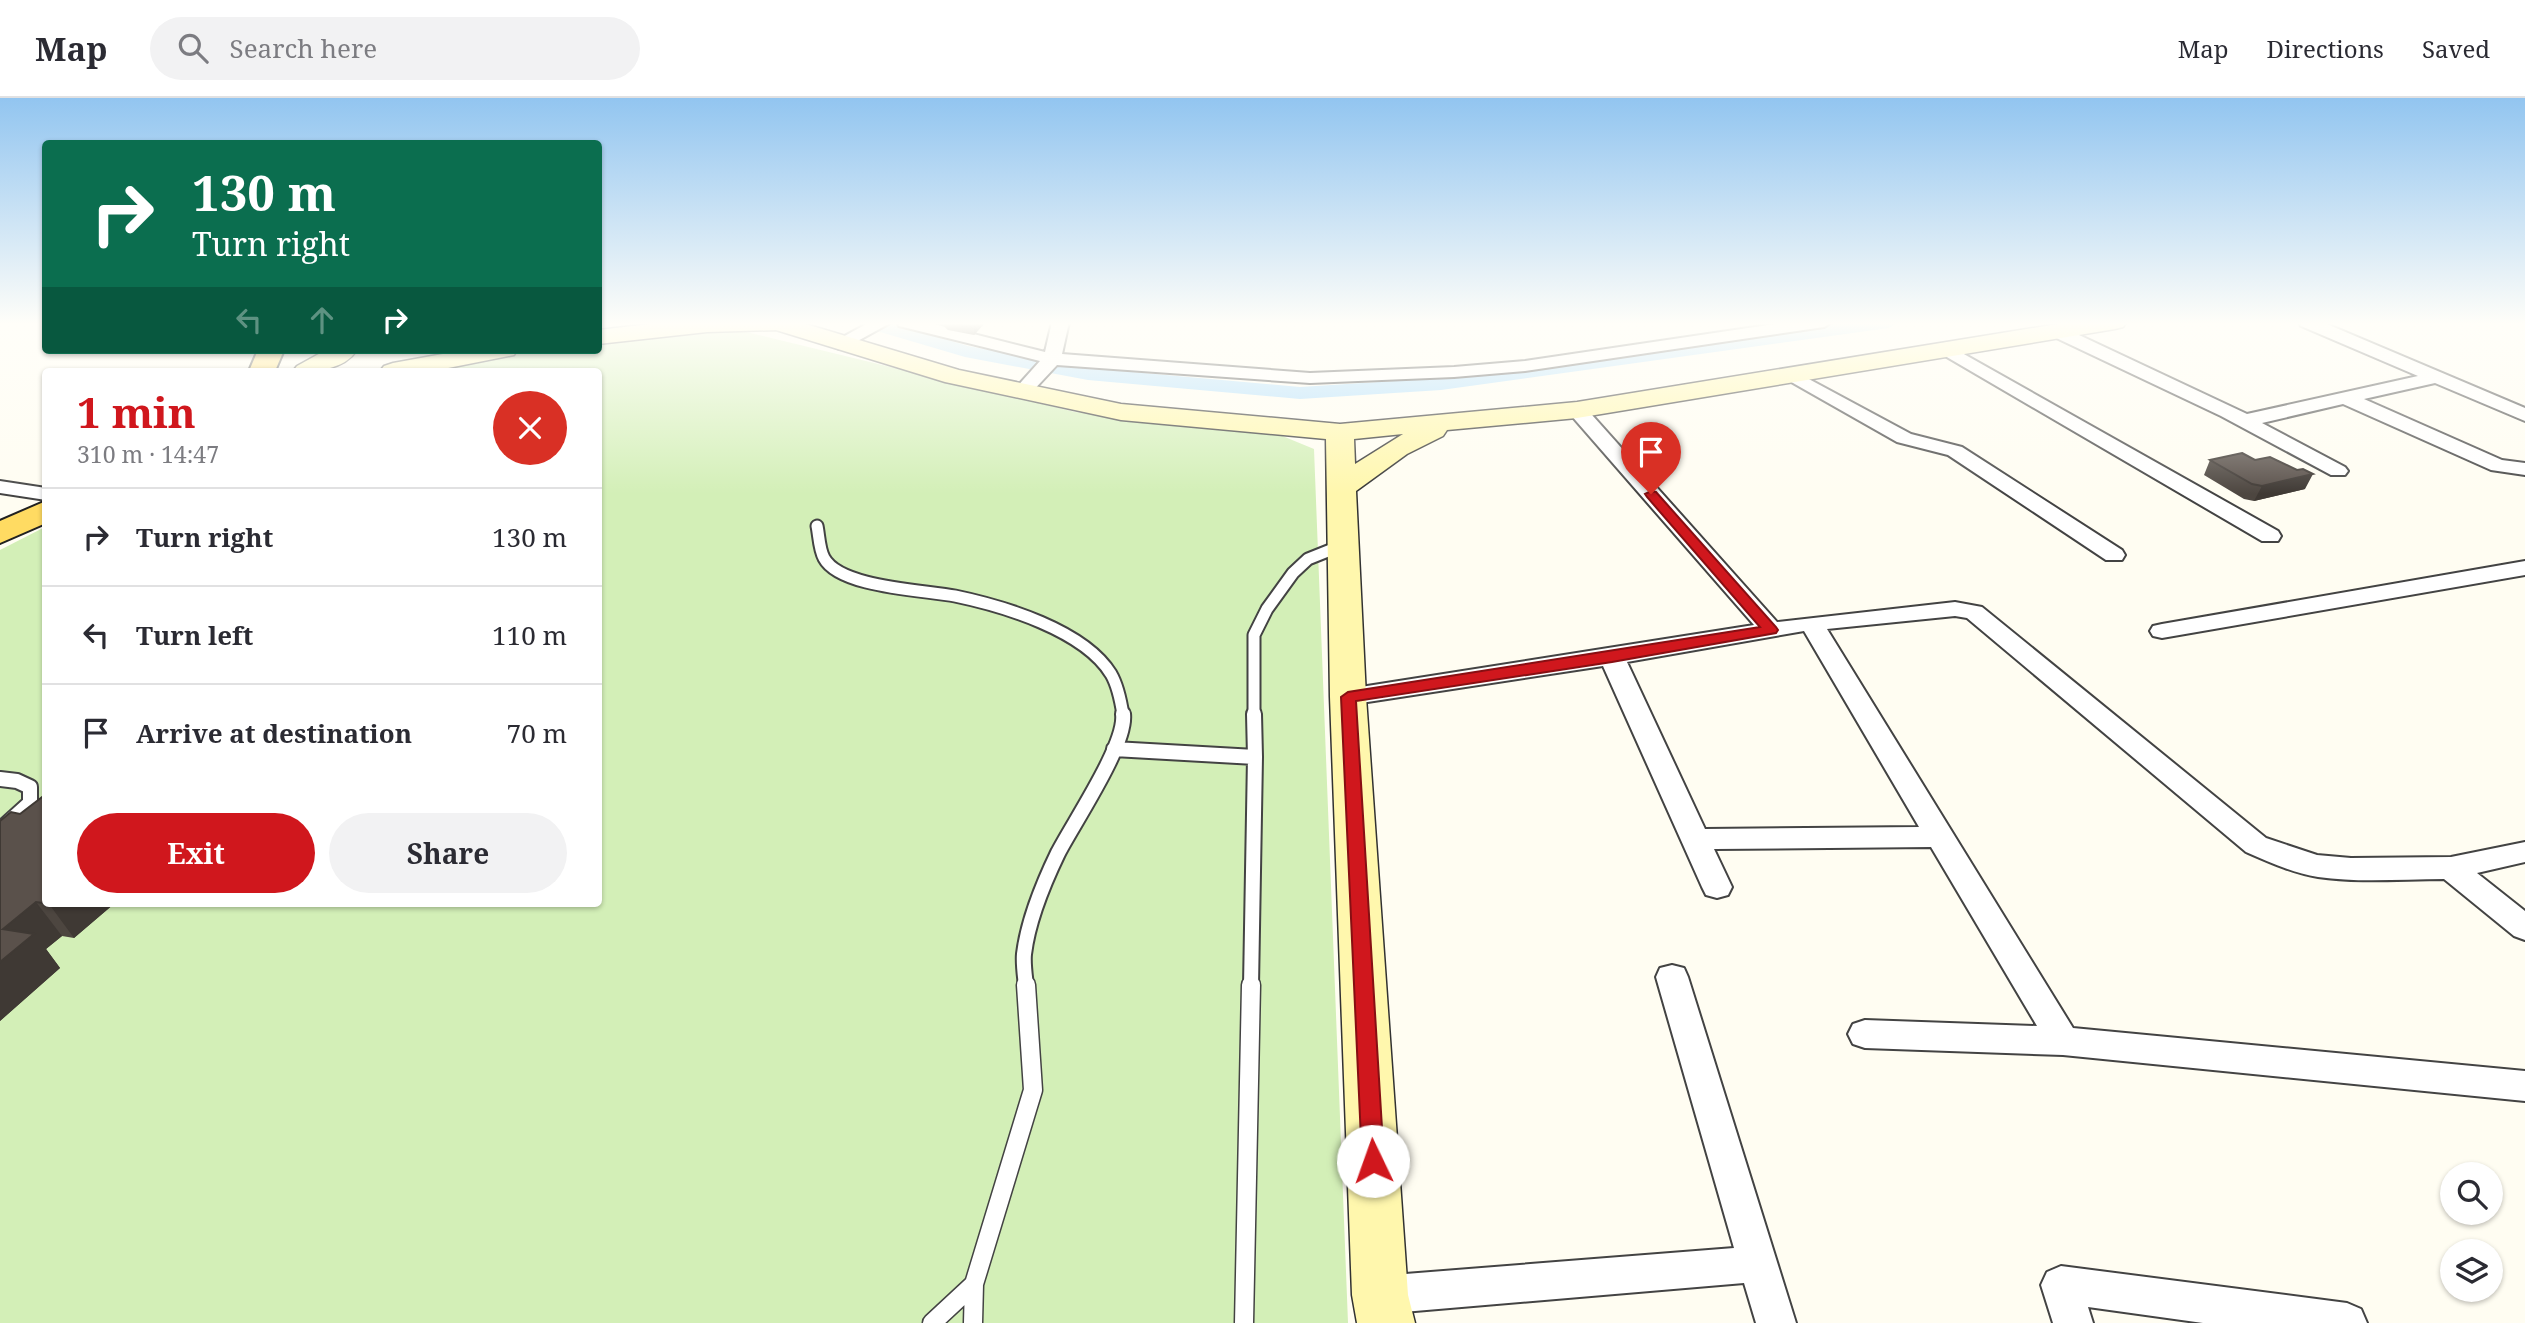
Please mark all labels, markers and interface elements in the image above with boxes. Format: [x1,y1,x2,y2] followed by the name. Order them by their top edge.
[150,17,640,80] search box
[35,26,108,71] text: Map
[174,29,212,67] icon: search
[230,30,377,66] text: Search here
[2178,32,2229,65] text: Map
[2267,32,2384,65] text: Directions
[2422,32,2490,65] text: Saved
[192,159,336,225] text: 130 m
[77,168,168,259] icon: right
[192,222,350,265] text: Turn right
[230,301,268,339] icon: left
[303,301,341,339] icon: ahead
[376,301,414,339] icon: right
[77,383,196,440] text: 1 min
[493,391,567,465] button: close
[1621,422,1681,494] pin
[1632,433,1670,471] icon: arrive
[77,438,219,470] text: 310 m · 14:47
[77,518,115,556] icon: right
[136,519,273,555] text: Turn right
[492,519,567,555] text: 130 m
[77,616,115,654] icon: left
[136,617,253,653] text: Turn left
[492,617,567,653] text: 110 m
[77,714,115,752] icon: arrive
[136,715,412,751] text: Arrive at destination
[507,715,567,751] text: 70 m
[77,813,315,893] button: Exit
[329,813,567,893] button: Share
[1336,1124,1410,1198] position arrow
[2440,1162,2503,1302] map controls
[2440,1162,2503,1225] button: search
[2440,1239,2503,1302] button: layers

